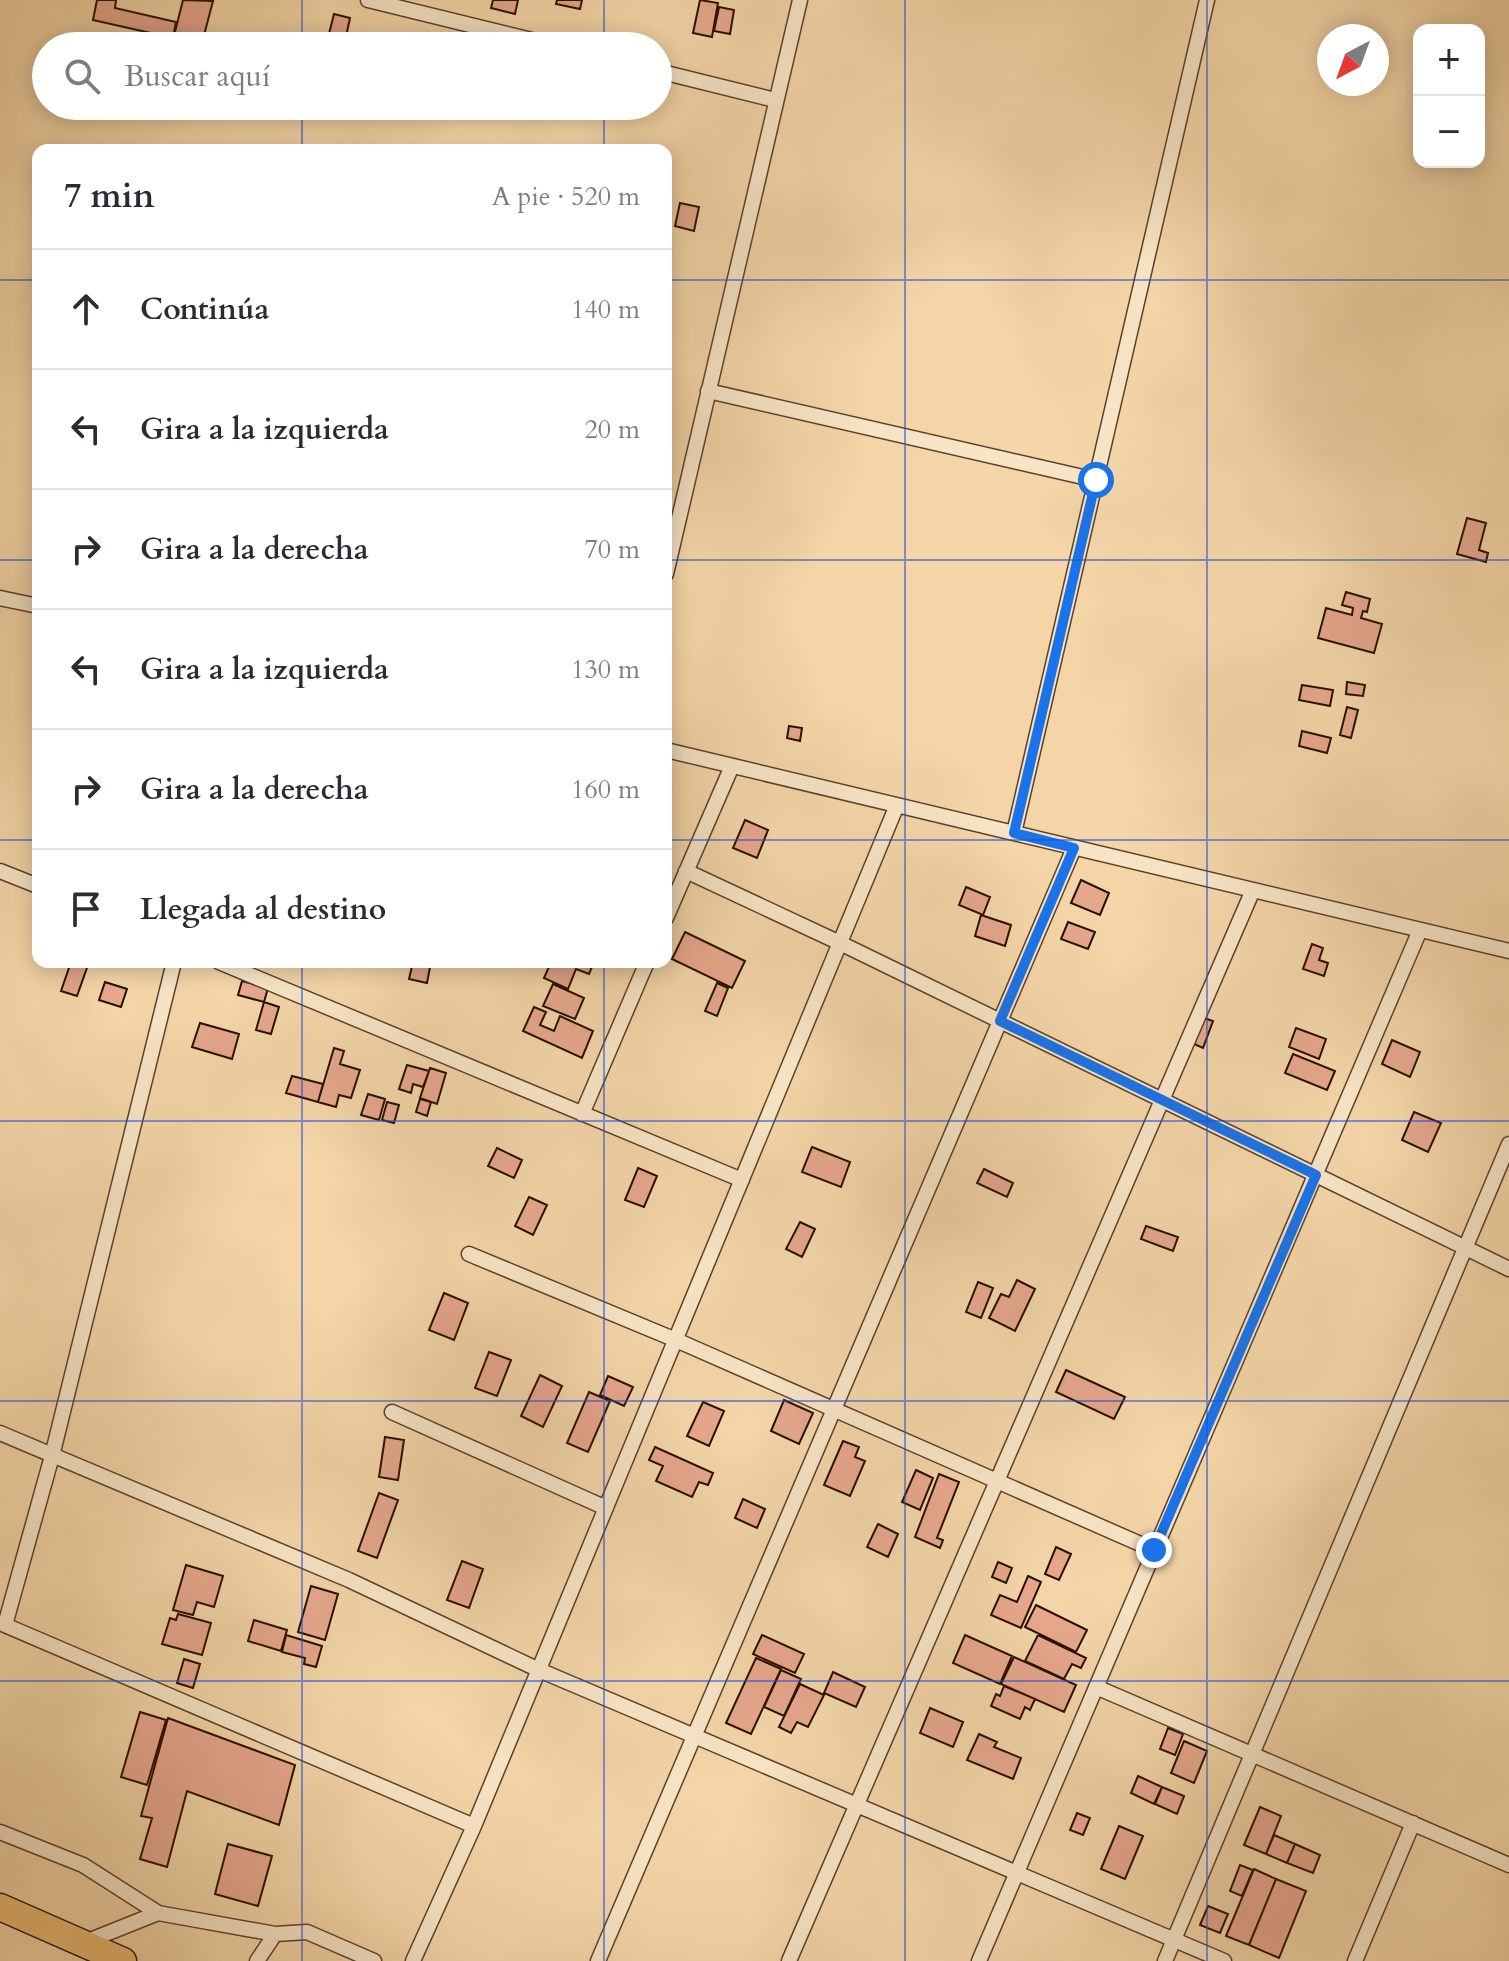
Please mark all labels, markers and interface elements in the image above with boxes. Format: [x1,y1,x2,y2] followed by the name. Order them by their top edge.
[1317,24,1389,96] north arrow
[1413,24,1485,168] map controls
[1413,24,1485,96] button: +
[32,32,672,120] search box
[60,54,104,98] icon: search
[124,56,270,97] text: Buscar aquí
[1413,96,1485,168] button: −
[64,173,155,219] text: 7 min
[492,179,640,214] text: A pie · 520 m
[64,287,108,331] icon: ahead
[140,289,270,330] text: Continúa
[571,292,640,327] text: 140 m
[64,407,108,451] icon: left
[140,409,389,450] text: Gira a la izquierda
[584,412,640,447] text: 20 m
[1078,462,1114,498] route start
[64,527,108,571] icon: right
[140,529,369,570] text: Gira a la derecha
[584,532,640,567] text: 70 m
[64,647,108,691] icon: left
[140,649,389,690] text: Gira a la izquierda
[571,652,640,687] text: 130 m
[64,767,108,811] icon: right
[140,769,369,810] text: Gira a la derecha
[571,772,640,807] text: 160 m
[64,887,108,931] icon: arrive
[140,889,386,930] text: Llegada al destino
[1136,1532,1172,1568] route end

